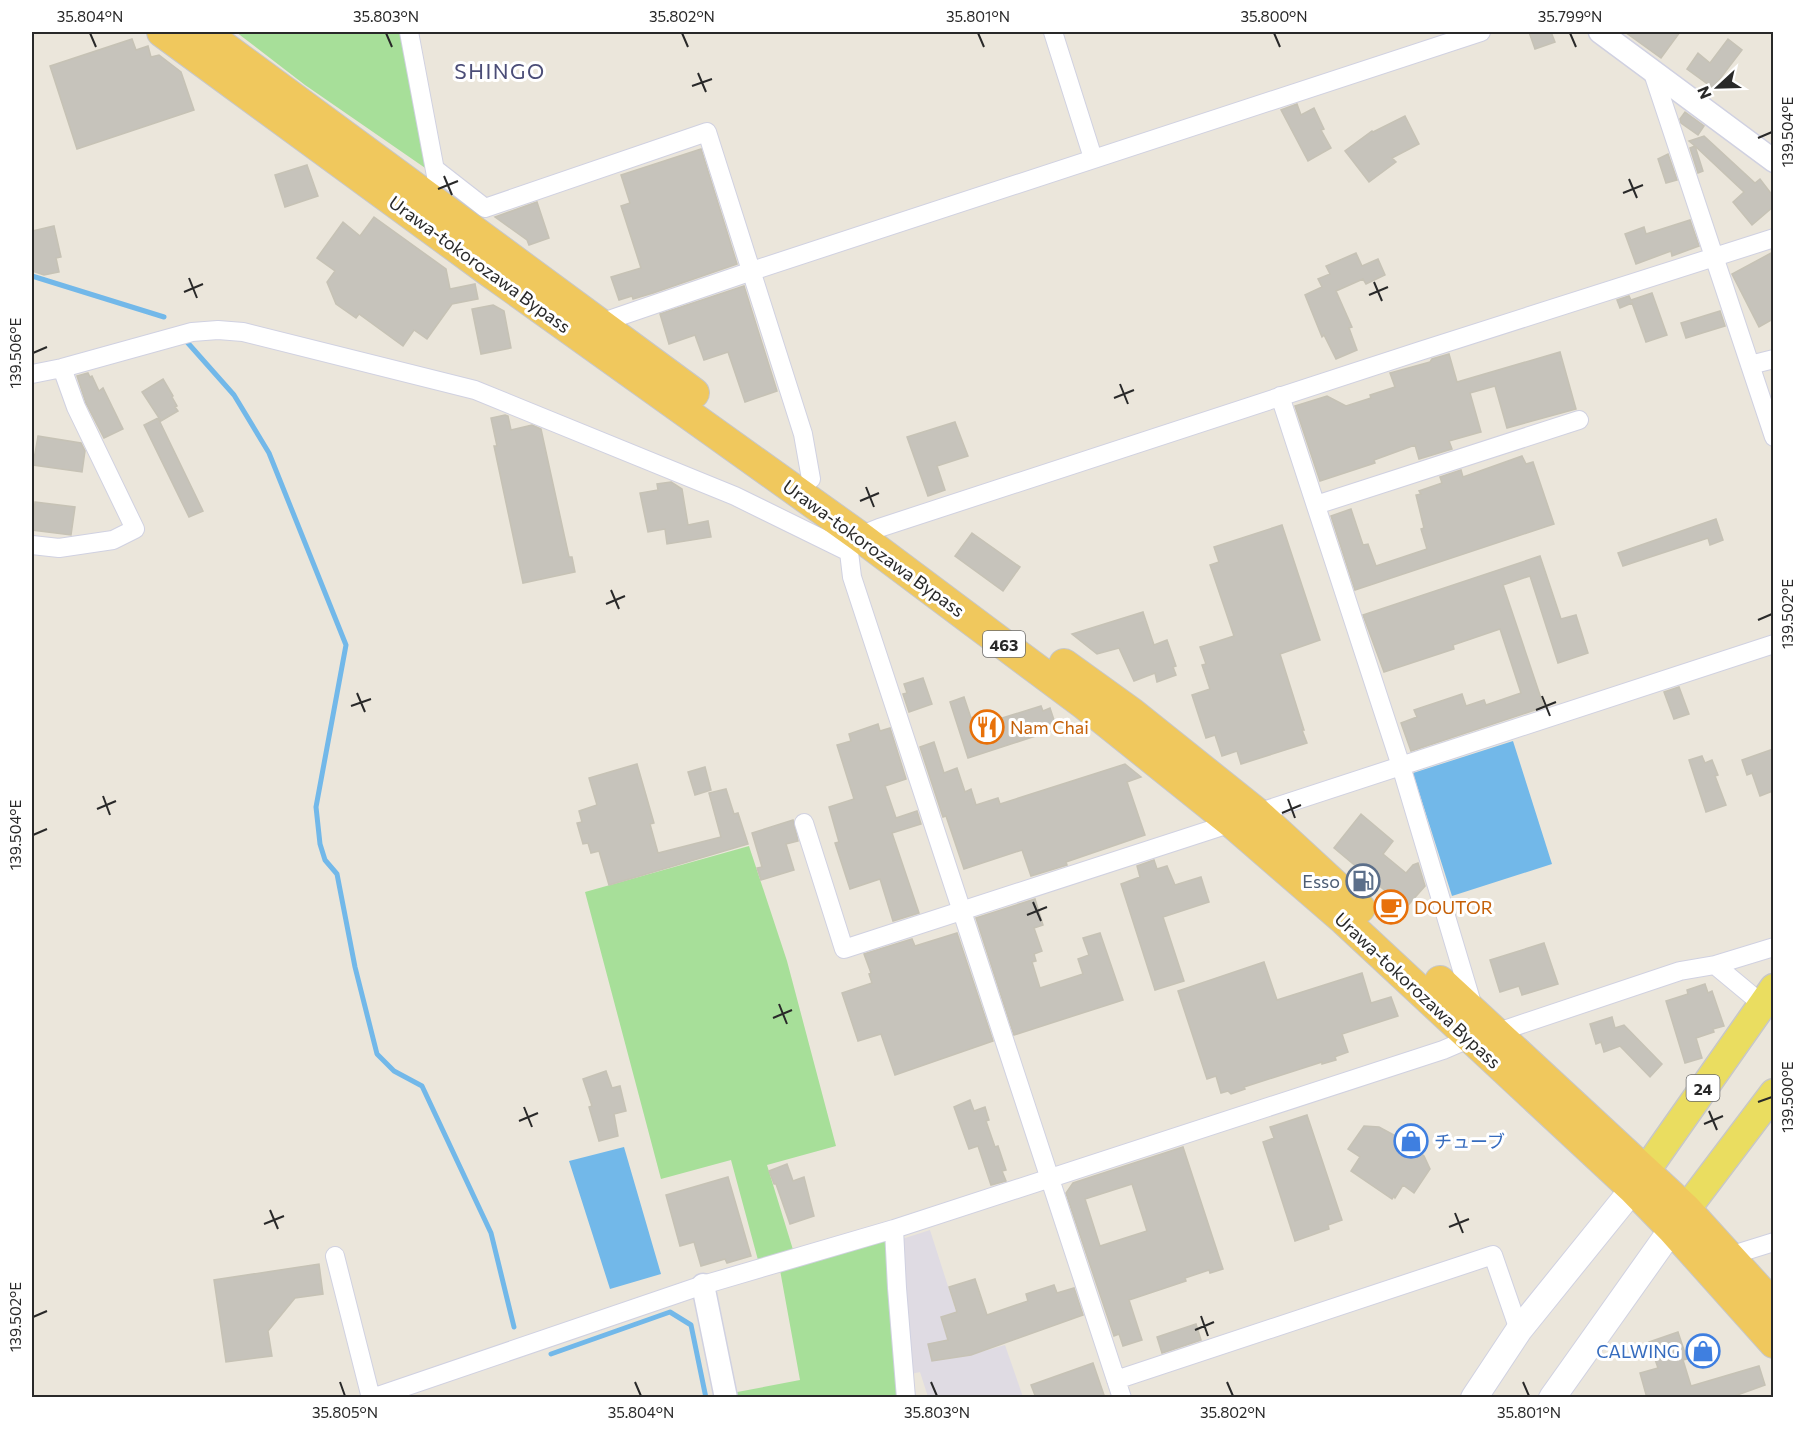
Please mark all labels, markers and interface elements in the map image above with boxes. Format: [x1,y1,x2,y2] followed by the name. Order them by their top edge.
[57,7,123,25] text: 35.804°N
[353,7,419,25] text: 35.803°N
[649,7,715,25] text: 35.802°N
[946,7,1010,25] text: 35.801°N
[1240,7,1308,25] text: 35.800°N
[1538,7,1602,25] text: 35.799°N
[1688,57,1748,117] north arrow
[454,58,546,83] district label: SHINGO
[1693,84,1715,102] text: N
[1778,97,1796,167] text: 139.504°E
[385,191,575,337] street label: Urawa-tokorozawa Bypass
[6,318,24,388] text: 139.506°E
[779,475,969,621] street label: Urawa-tokorozawa Bypass
[1778,579,1796,649] text: 139.502°E
[983,631,1025,657] road number: 463
[969,709,1005,745] restaurant icon: Nam Chai
[1010,716,1089,738] place label: Nam Chai
[6,800,24,870] text: 139.504°E
[1345,863,1381,899] fuel station icon: Esso
[1302,870,1340,892] place label: Esso
[1373,889,1409,925] cafe icon: DOUTOR
[1414,896,1493,918] place label: DOUTOR
[1330,907,1506,1073] street label: Urawa-tokorozawa Bypass
[1778,1061,1796,1133] text: 139.500°E
[1686,1075,1720,1101] road number: 24
[1393,1123,1429,1159] shop icon: チューブ
[1434,1130,1505,1152] place label: チューブ
[6,1282,24,1352] text: 139.502°E
[1685,1333,1721,1369] shop icon: CALWING
[1596,1340,1680,1362] place label: CALWING
[312,1403,378,1421] text: 35.805°N
[608,1403,674,1421] text: 35.804°N
[904,1403,970,1421] text: 35.803°N
[1200,1403,1266,1421] text: 35.802°N
[1497,1403,1561,1421] text: 35.801°N

